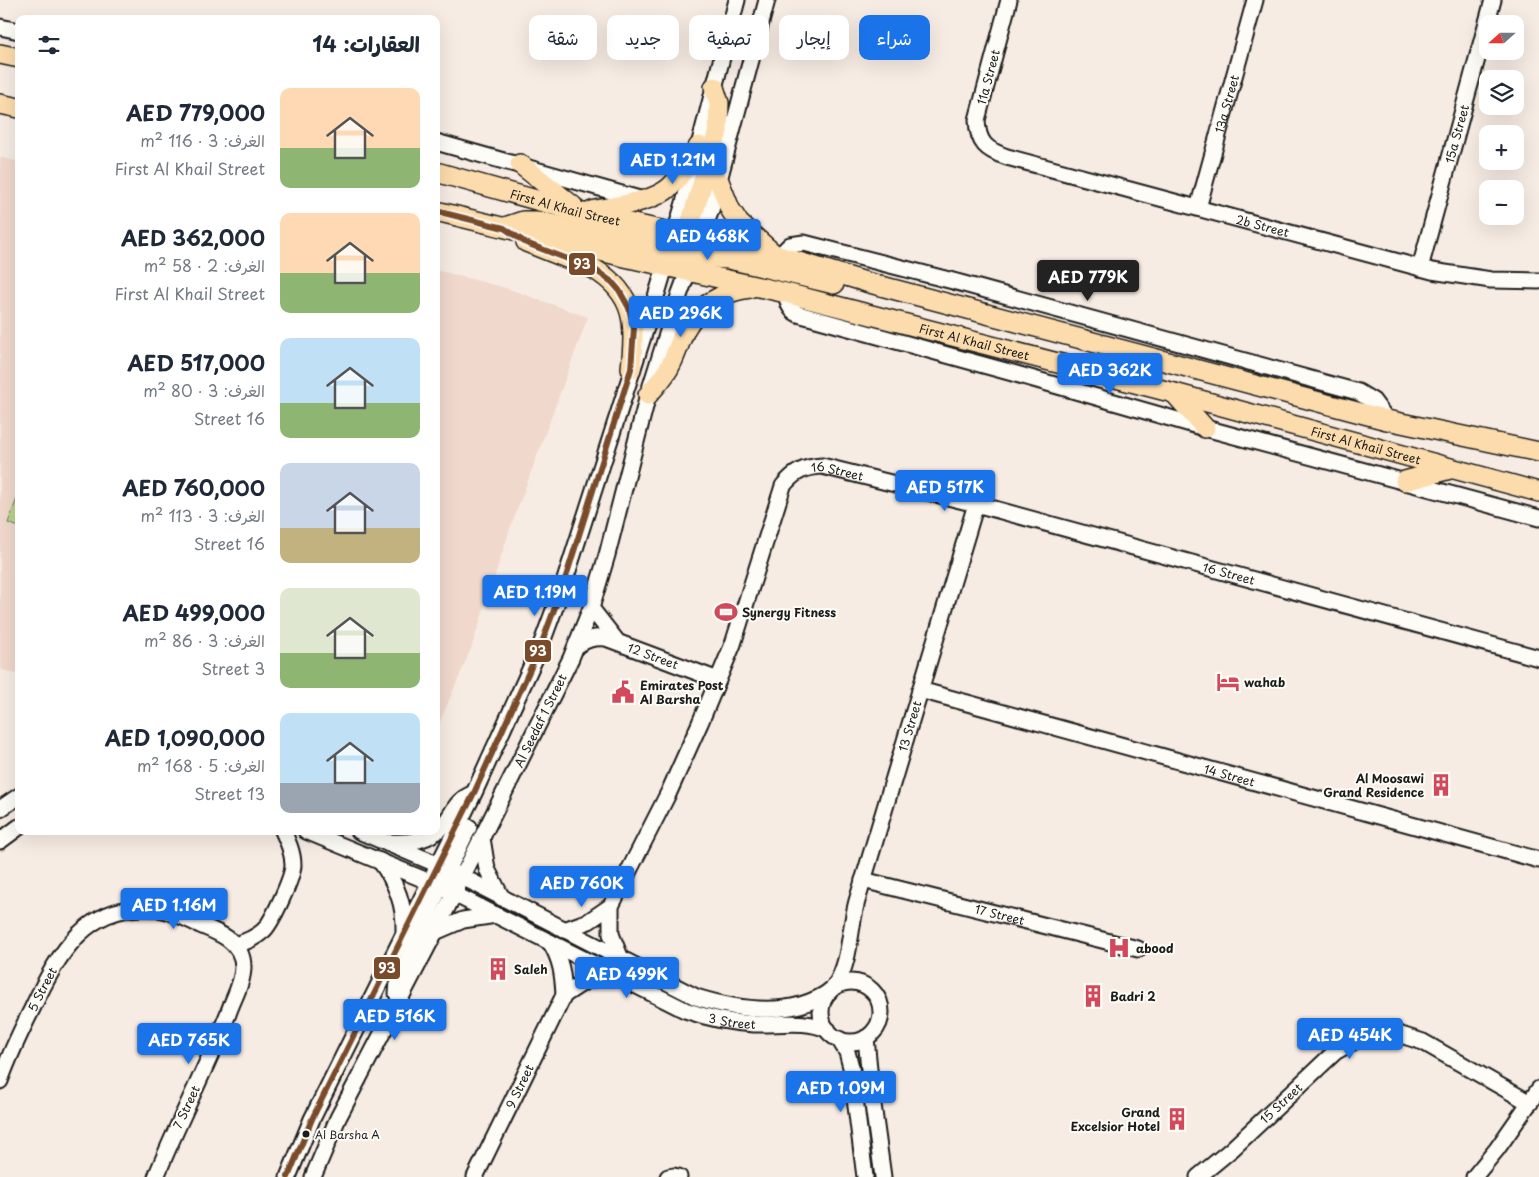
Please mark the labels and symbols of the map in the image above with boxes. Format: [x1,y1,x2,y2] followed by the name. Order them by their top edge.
[1479,15,1524,60] north arrow
[972,47,1004,106] street label: 11a Street
[1210,73,1243,135] street label: 13a Street
[1440,102,1473,165] street label: 15a Street
[616,142,730,185] pin: AED 1.21M
[508,184,622,230] street label: First Al Khail Street
[1234,210,1291,241] street label: 2b Street
[656,218,760,261] pin: AED 468K
[568,252,596,276] line badge: 93
[573,253,591,274] text: 93
[1036,260,1140,302] pin: AED 779K
[629,296,733,338] pin: AED 296K
[917,319,1031,364] street label: First Al Khail Street
[1058,352,1162,395] pin: AED 362K
[1309,422,1423,469] street label: First Al Khail Street
[809,457,865,485] street label: 16 Street
[893,470,997,512] pin: AED 517K
[1201,557,1257,589] street label: 16 Street
[478,574,592,617] pin: AED 1.19M
[713,599,739,625] sports icon: Synergy Fitness
[742,603,836,621] place label: Synergy Fitness
[625,638,681,673] street label: 12 Street
[524,639,552,663] line badge: 93
[529,640,547,661] text: 93
[1215,669,1241,695] hotel icon: wahab
[509,671,571,770] street label: Al Seedaf 1 Street
[1244,673,1285,691] place label: wahab
[639,676,724,708] place label: Emirates Post Al Barsha
[610,679,636,705] public building icon: Emirates Post Al Barsha
[893,698,926,754] street label: 13 Street
[1202,759,1257,791] street label: 14 Street
[1323,769,1425,801] place label: Al Moosawi Grand Residence
[1428,772,1454,798] building icon: Al Moosawi Grand Residence
[530,866,634,908] pin: AED 760K
[117,888,231,930] pin: AED 1.16M
[973,899,1027,929] street label: 17 Street
[1106,935,1132,961] hospital icon: abood
[1136,939,1174,957] place label: abood
[373,956,401,980] line badge: 93
[485,956,511,982] building icon: Saleh
[575,956,679,999] pin: AED 499K
[378,957,396,978] text: 93
[514,960,548,978] place label: Saleh
[23,963,61,1014] street label: 5 Street
[1080,983,1106,1009] building icon: Badri 2
[1110,987,1156,1005] place label: Badri 2
[343,998,447,1041] pin: AED 516K
[707,1008,756,1033] street label: 3 Street
[1298,1018,1402,1060] pin: AED 454K
[137,1022,241,1065] pin: AED 765K
[501,1061,538,1111] street label: 9 Street
[784,1070,898,1113] pin: AED 1.09M
[1255,1079,1306,1128] street label: 15 Street
[168,1082,204,1132] street label: 7 Street
[1071,1103,1160,1135] place label: Grand Excelsior Hotel
[1164,1106,1190,1132] building icon: Grand Excelsior Hotel
[315,1126,380,1143] place label: Al Barsha A
[301,1129,311,1139] marker: Al Barsha A

